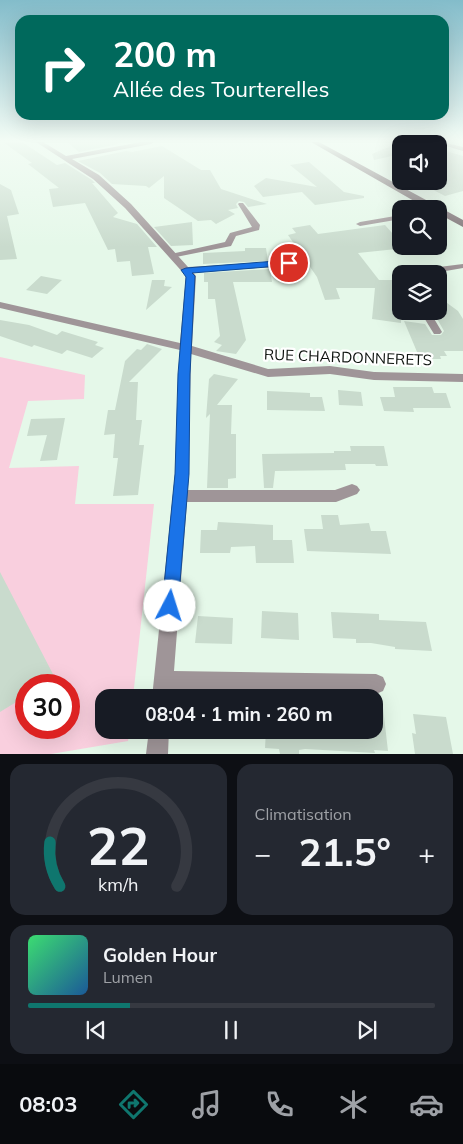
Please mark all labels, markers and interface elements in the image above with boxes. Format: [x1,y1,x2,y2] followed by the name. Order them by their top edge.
[113,32,217,76] text: 200 m
[30,35,95,100] icon: right
[113,75,329,103] text: Allée des Tourterelles
[392,135,447,320] map controls
[392,135,447,190] button: sound
[392,200,447,255] button: search
[268,242,310,284] pin
[275,249,303,277] icon: arrive
[392,265,447,320] button: layers
[264,345,432,369] street label: RUE CHARDONNERETS
[143,579,195,631] position arrow
[15,674,80,739] speed limit sign: 30
[145,702,333,726] text: 08:04 · 1 min · 260 m
[255,804,352,824] text: Climatisation
[87,813,149,878] text: 22
[299,828,391,876] text: 21.5°
[255,836,271,871] text: −
[418,836,435,871] text: +
[98,873,138,895] text: km/h
[103,943,217,967] text: Golden Hour
[103,967,153,987] text: Lumen
[82,1016,110,1044] icon: previous
[217,1016,245,1044] icon: pause
[353,1016,381,1044] icon: next
[116,1087,151,1122] icon: directions
[189,1087,224,1122] icon: music
[262,1087,297,1122] icon: phone
[336,1087,371,1122] icon: climate
[409,1087,444,1122] icon: car
[19,1090,77,1118] text: 08:03

